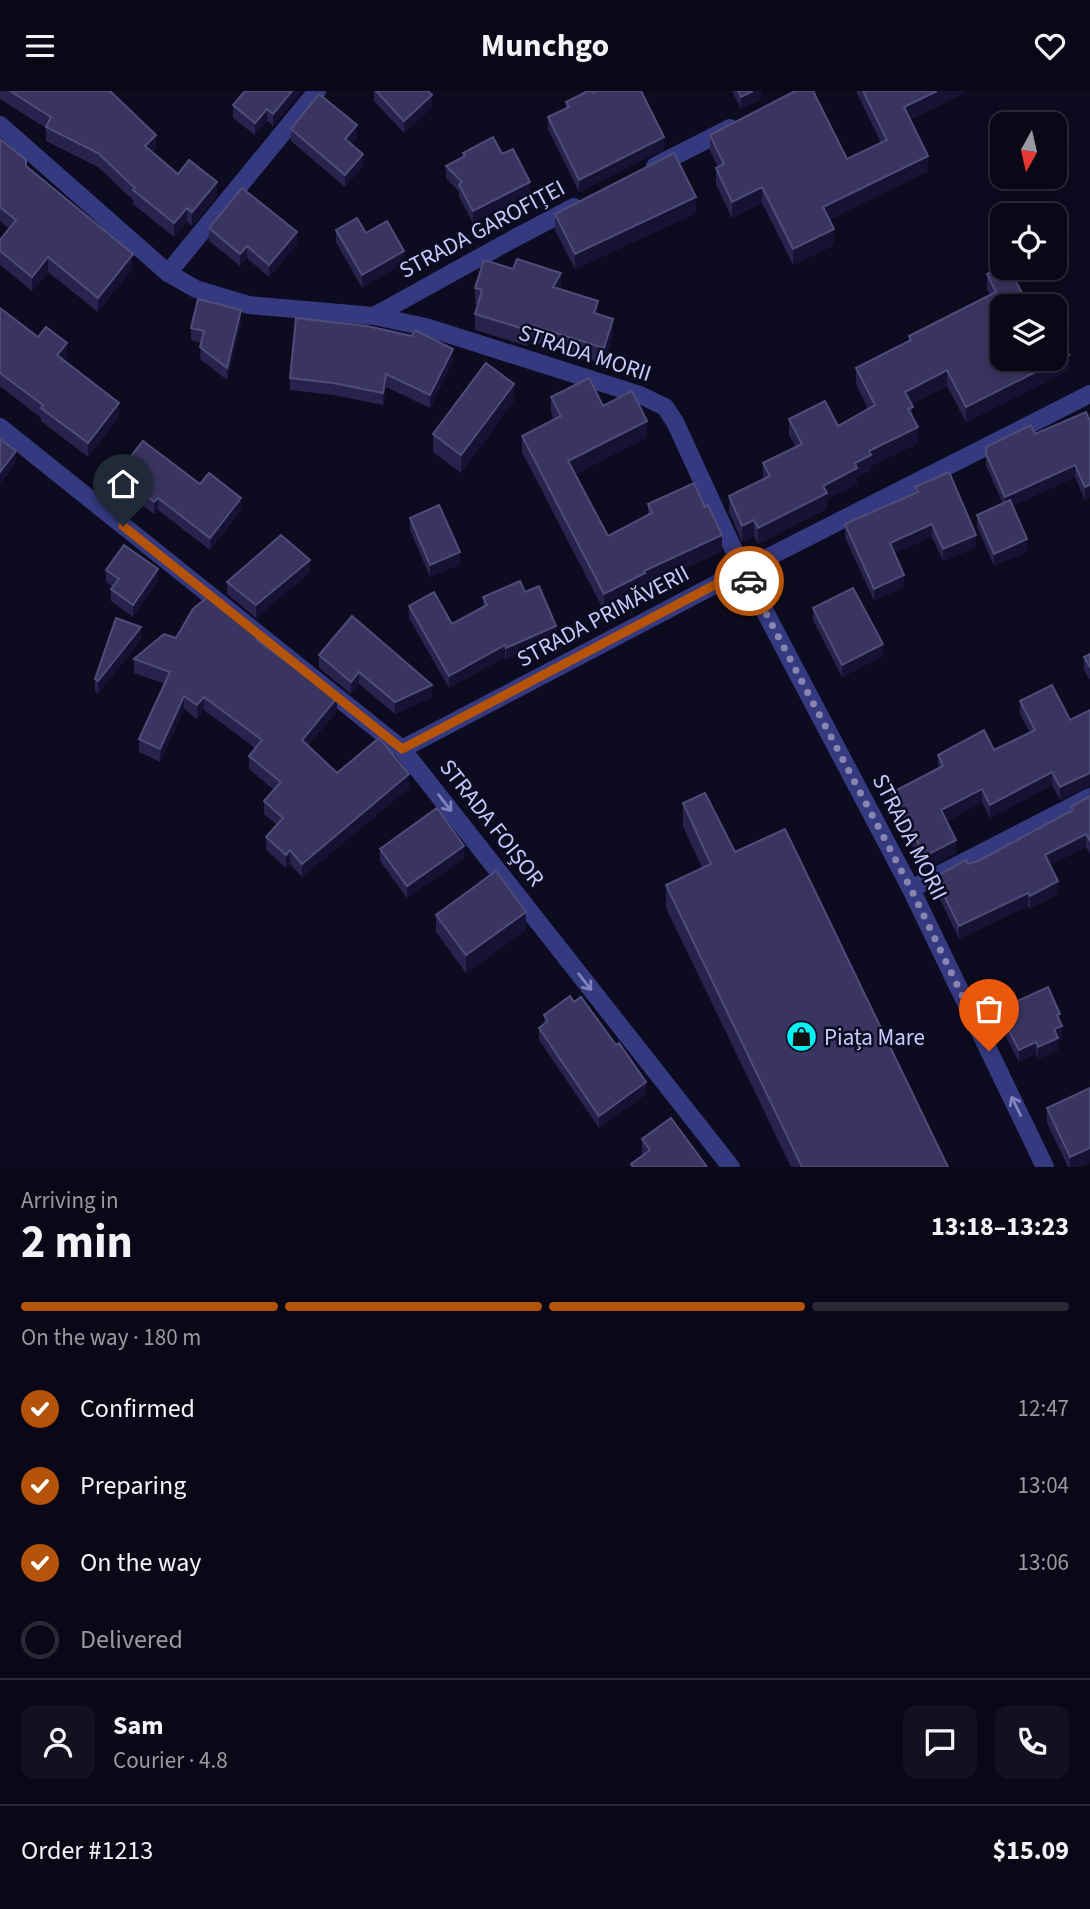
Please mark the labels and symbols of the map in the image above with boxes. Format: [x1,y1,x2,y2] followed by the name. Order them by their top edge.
[990,112,1068,189] north arrow
[393,171,571,287] street label: STRADA GAROFIȚEI
[514,316,656,390] street label: STRADA MORII
[93,454,153,526] pin
[714,546,784,616] courier
[511,557,695,675] street label: STRADA PRIMĂVERII
[432,752,552,894] street label: STRADA FOIȘOR
[864,768,956,906] street label: STRADA MORII
[437,793,452,811] one-way arrow
[577,972,593,990] one-way arrow
[959,979,1019,1051] pin
[784,1020,818,1054] shop icon: Piața Mare
[824,1021,925,1054] place label: Piața Mare
[1008,1096,1022,1117] one-way arrow

